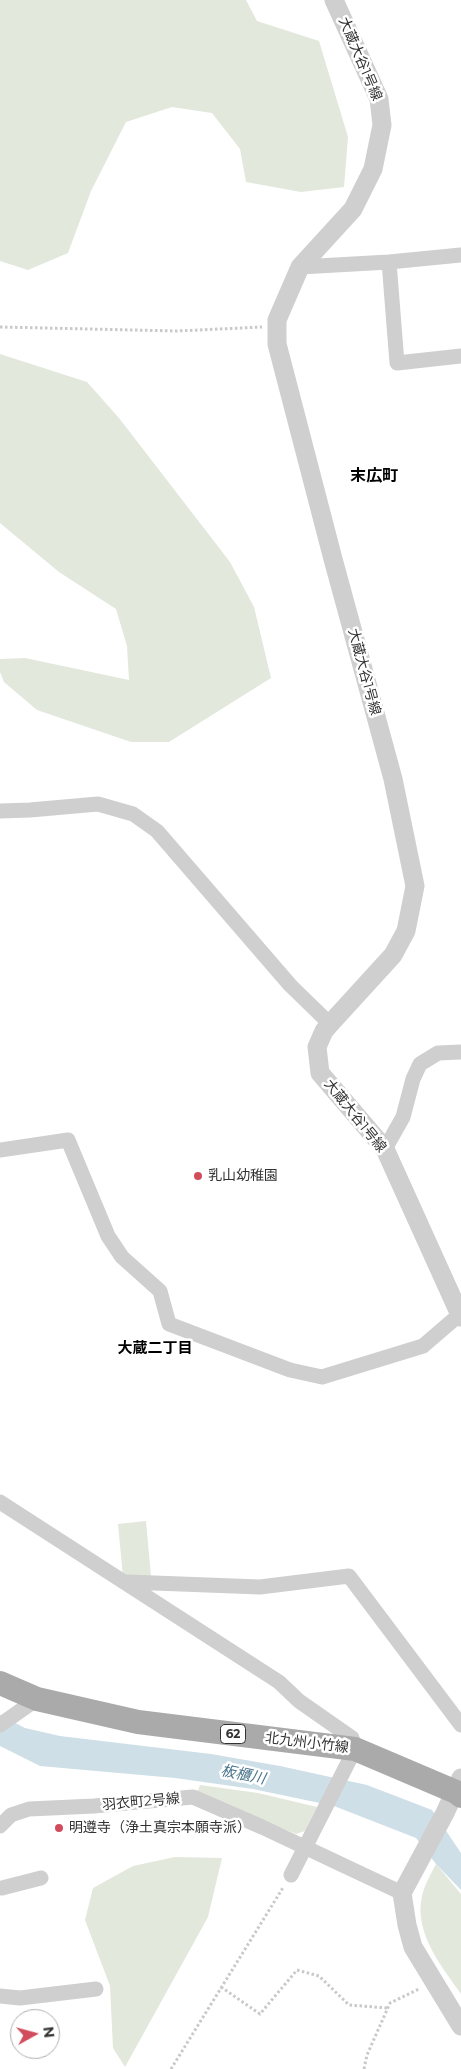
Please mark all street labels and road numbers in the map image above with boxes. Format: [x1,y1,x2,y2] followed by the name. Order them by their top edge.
[335,15,385,103] street label: 大蔵大谷1号線
[344,627,384,717] street label: 大蔵大谷1号線
[320,1076,390,1156] street label: 大蔵大谷1号線
[220,1725,246,1744] road number: 62
[264,1730,350,1756] street label: 北九州小竹線
[101,1790,181,1814] street label: 羽衣町2号線

